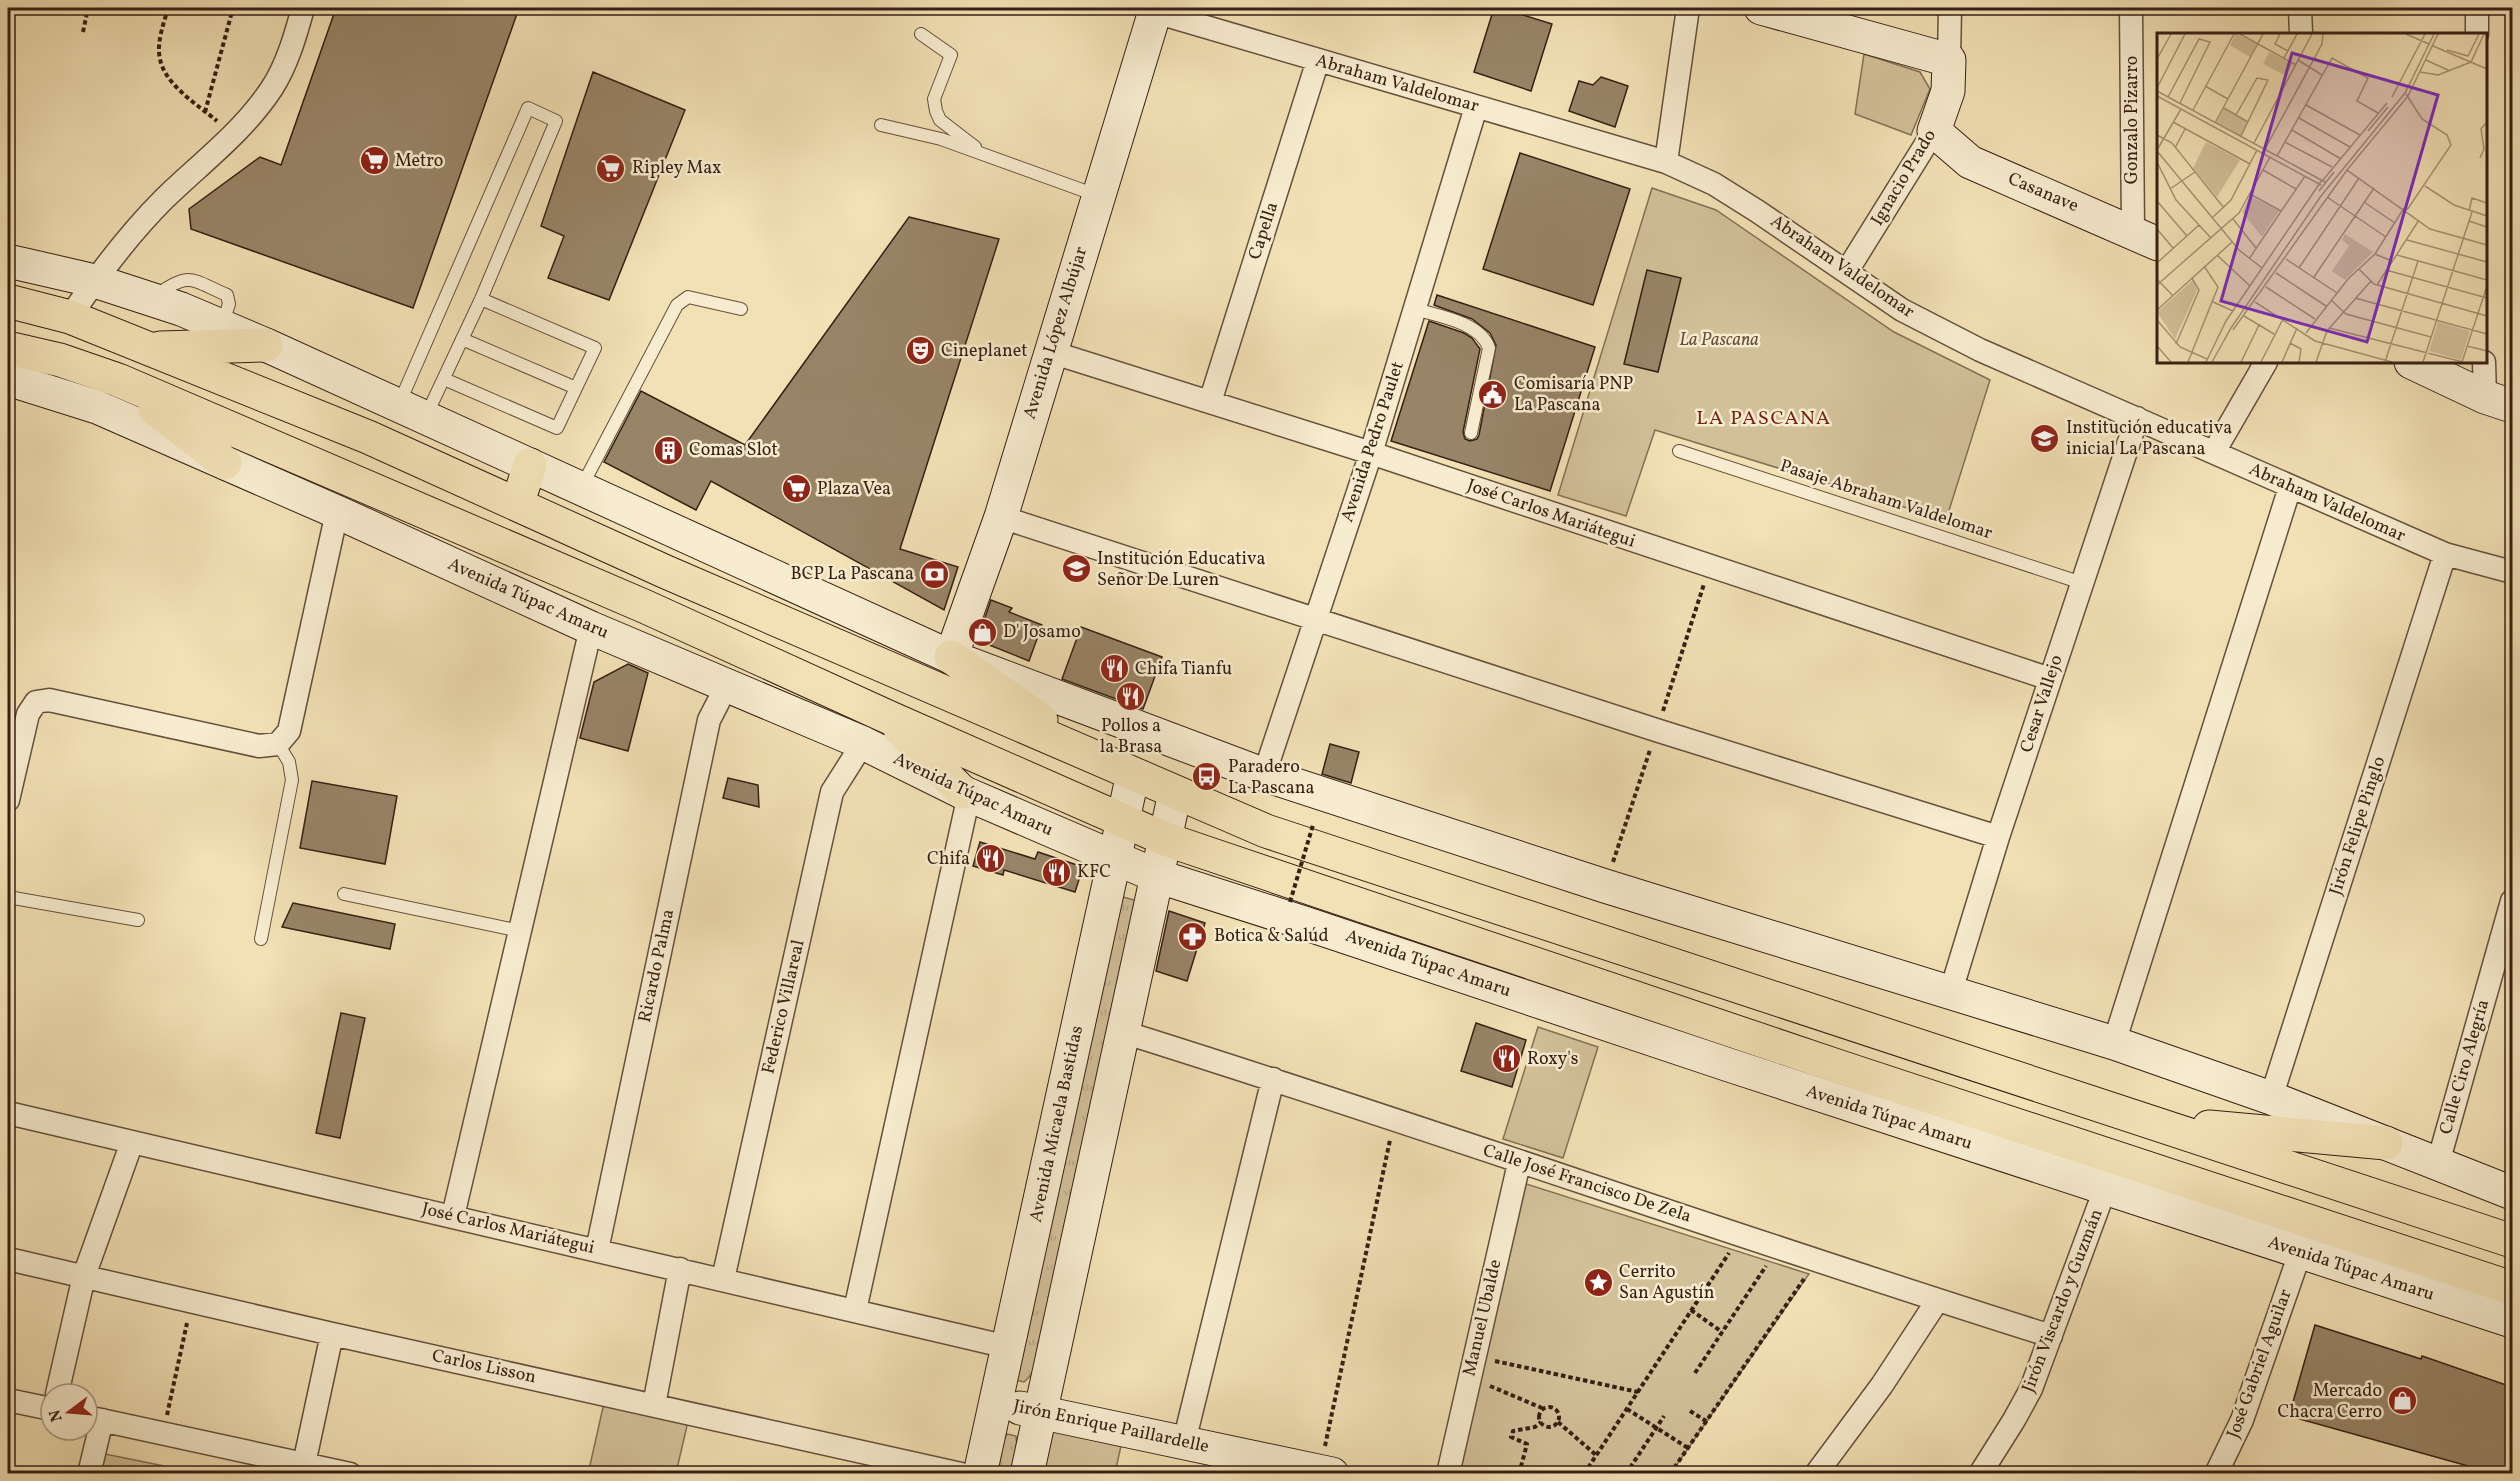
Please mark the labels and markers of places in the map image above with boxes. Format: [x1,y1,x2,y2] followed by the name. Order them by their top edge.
[358,145,390,177] supermarket icon: Metro
[395,149,443,174] place label: Metro
[595,152,627,184] supermarket icon: Ripley Max
[632,156,721,181] place label: Ripley Max
[904,335,936,367] theatre icon: Cineplanet
[941,339,1028,364] place label: Cineplanet
[1514,372,1633,418] place label: Comisaría PNP La Pascana
[1477,378,1509,410] public building icon: Comisaría PNP La Pascana
[2066,416,2232,462] place label: Institución educativa inicial La Pascana
[2029,422,2061,454] school or university icon: Institución educativa inicial La Pascana
[652,434,684,466] building icon: Comas Slot
[689,438,778,463] place label: Comas Slot
[780,473,812,505] supermarket icon: Plaza Vea
[817,477,891,502] place label: Plaza Vea
[1097,547,1266,593] place label: Institución Educativa Señor De Luren
[1060,553,1092,585] school or university icon: Institución Educativa Señor De Luren
[919,558,951,590] bank icon: BCP La Pascana
[790,562,914,587] place label: BCP La Pascana
[966,616,998,648] shop icon: D' Josamo
[1003,620,1081,645] place label: D' Josamo
[1098,653,1130,685] restaurant icon: Chifa Tianfu
[1135,657,1232,682] place label: Chifa Tianfu
[1115,681,1147,713] restaurant icon: Pollos a la Brasa
[1100,714,1162,760] place label: Pollos a la Brasa
[1228,755,1315,801] place label: Paradero La Pascana
[1191,761,1223,793] bus stop icon: Paradero La Pascana
[975,843,1007,875] restaurant icon: Chifa
[927,847,970,872] place label: Chifa
[1040,856,1072,888] restaurant icon: KFC
[1077,860,1111,885] place label: KFC
[1177,920,1209,952] pharmacy icon: Botica & Salúd
[1214,924,1329,949] place label: Botica & Salúd
[1490,1043,1522,1075] restaurant icon: Roxy's
[1527,1047,1579,1072] place label: Roxy's
[1619,1260,1715,1306] place label: Cerrito San Agustín
[1582,1266,1614,1298] place icon: Cerrito San Agustín
[2277,1379,2382,1425] place label: Mercado Chacra Cerro
[2387,1385,2419,1417] shop icon: Mercado Chacra Cerro

